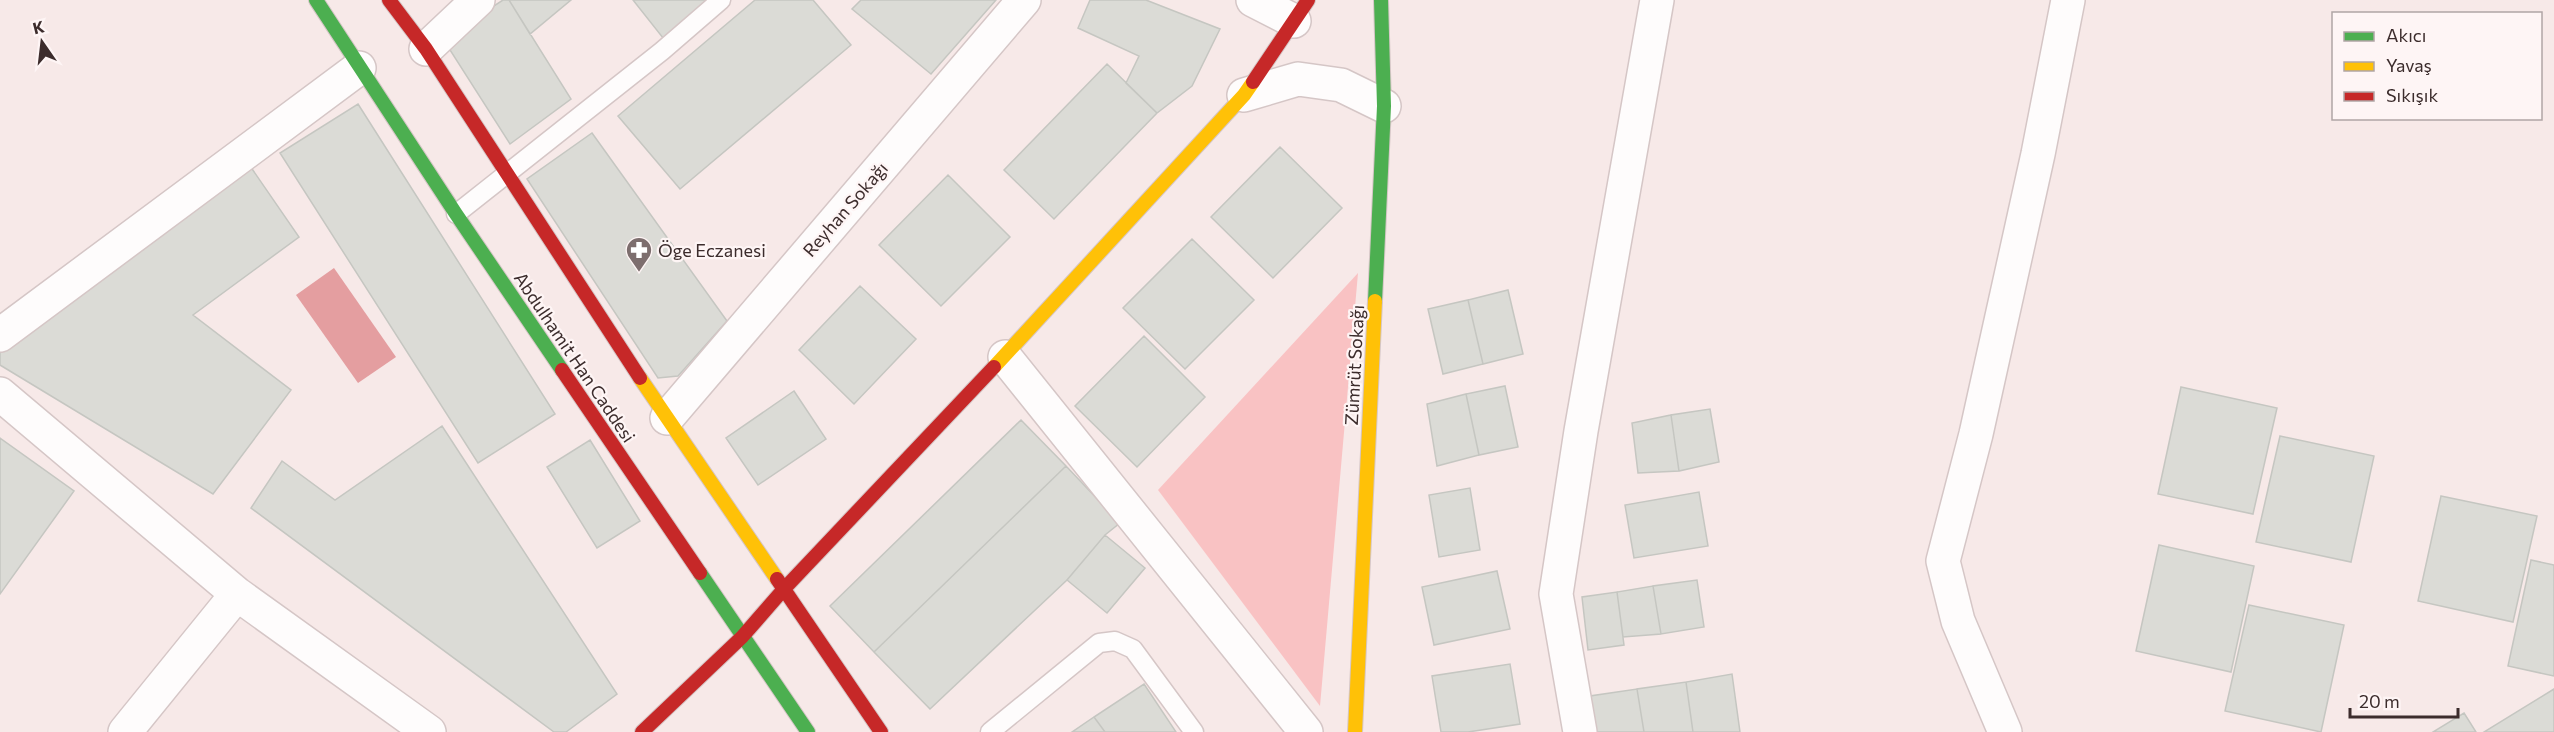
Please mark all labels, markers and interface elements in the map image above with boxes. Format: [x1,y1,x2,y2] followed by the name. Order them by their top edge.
[12,12,72,72] north arrow
[2332,12,2542,120] legend
[31,16,46,38] text: K
[2386,24,2426,46] text: Akıcı
[2386,54,2432,76] text: Yavaş
[2386,84,2438,106] text: Sıkışık
[798,157,892,261] street label: Reyhan Sokağı
[624,235,654,273] pharmacy icon: Öge Eczanesi
[658,239,766,261] place label: Öge Eczanesi
[510,268,640,446] street label: Abdulhamit Han Caddesi
[1340,304,1368,426] street label: Zümrüt Sokağı
[2350,681,2458,719] scale bar
[2359,690,2400,712] text: 20 m

